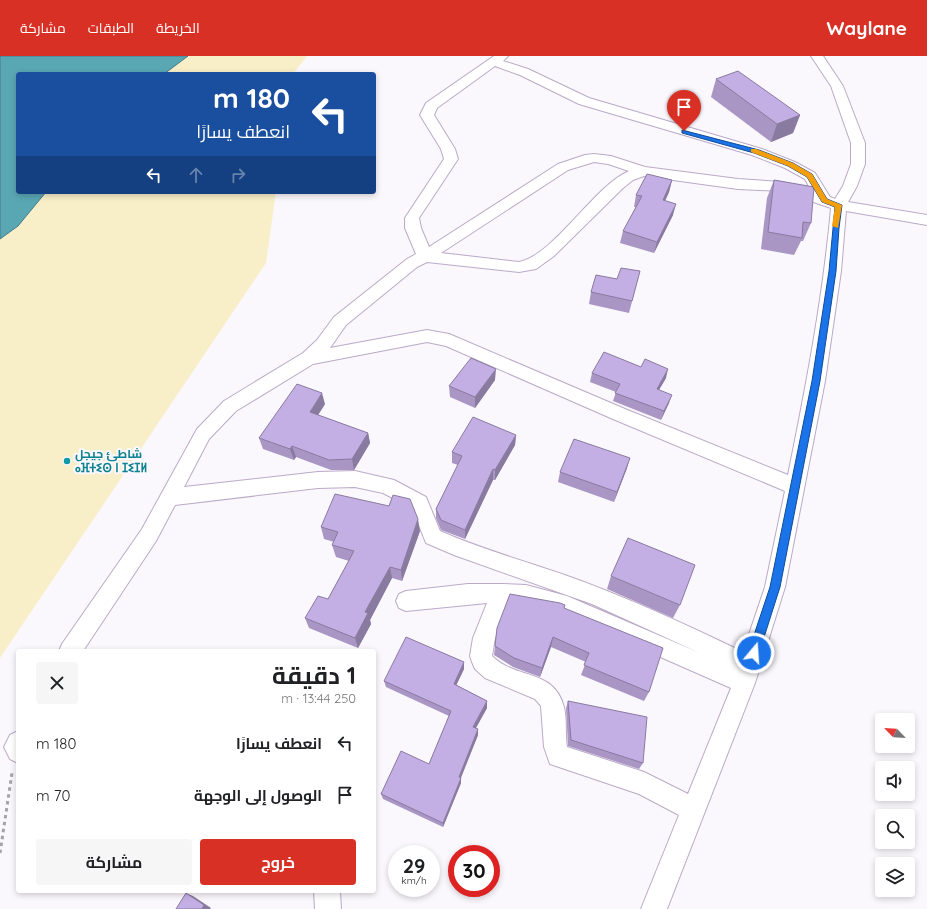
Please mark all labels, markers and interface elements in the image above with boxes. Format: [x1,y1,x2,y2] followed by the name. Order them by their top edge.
[827,16,907,40] text: Waylane
[20,19,66,37] text: مشاركة
[88,19,134,37] text: الطبقات
[156,19,200,37] text: الخريطة
[213,80,290,115] text: 180 m
[304,88,356,140] icon: left
[667,90,701,131] pin
[673,96,695,118] icon: arrive
[196,120,290,143] text: انعطف يسارًا
[143,164,165,186] icon: left
[185,164,207,186] icon: ahead
[227,164,249,186] icon: right
[75,446,147,475] place label: شاطئ جيجل ⴰⴼⵜⵉⵙ ⵏ ⵊⵉⵊⵍ
[62,456,72,466] marker: شاطئ جيجل ⴰⴼⵜⵉⵙ ⵏ ⵊⵉⵊⵍ
[733,632,775,674] position arrow
[272,660,356,690] text: 1 دقيقة
[36,662,78,704] button: close
[281,690,356,706] text: 250 m · 13:44
[875,713,915,753] north arrow
[875,713,915,897] map controls
[334,732,356,754] icon: left
[36,734,76,753] text: 180 m
[236,734,322,753] text: انعطف يسارًا
[875,761,915,801] button: sound
[334,784,356,806] icon: arrive
[36,786,70,805] text: 70 m
[194,786,322,805] text: الوصول إلى الوجهة
[875,809,915,849] button: search
[36,839,192,885] button: مشاركة
[200,839,356,885] button: خروج
[448,845,500,897] speed limit sign: 30
[403,853,425,878] text: 29
[875,857,915,897] button: layers
[401,874,427,887] text: km/h

